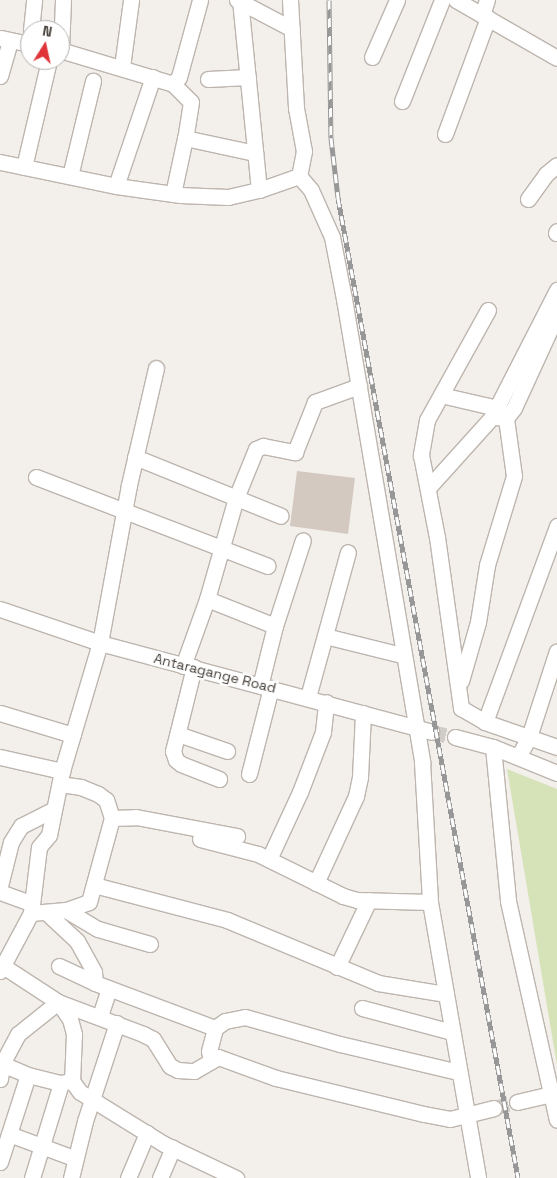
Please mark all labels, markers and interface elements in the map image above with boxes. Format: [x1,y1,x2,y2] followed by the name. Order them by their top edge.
[20,20,70,70] north arrow
[41,22,54,41] text: N
[152,650,278,696] street label: Antaragange Road

